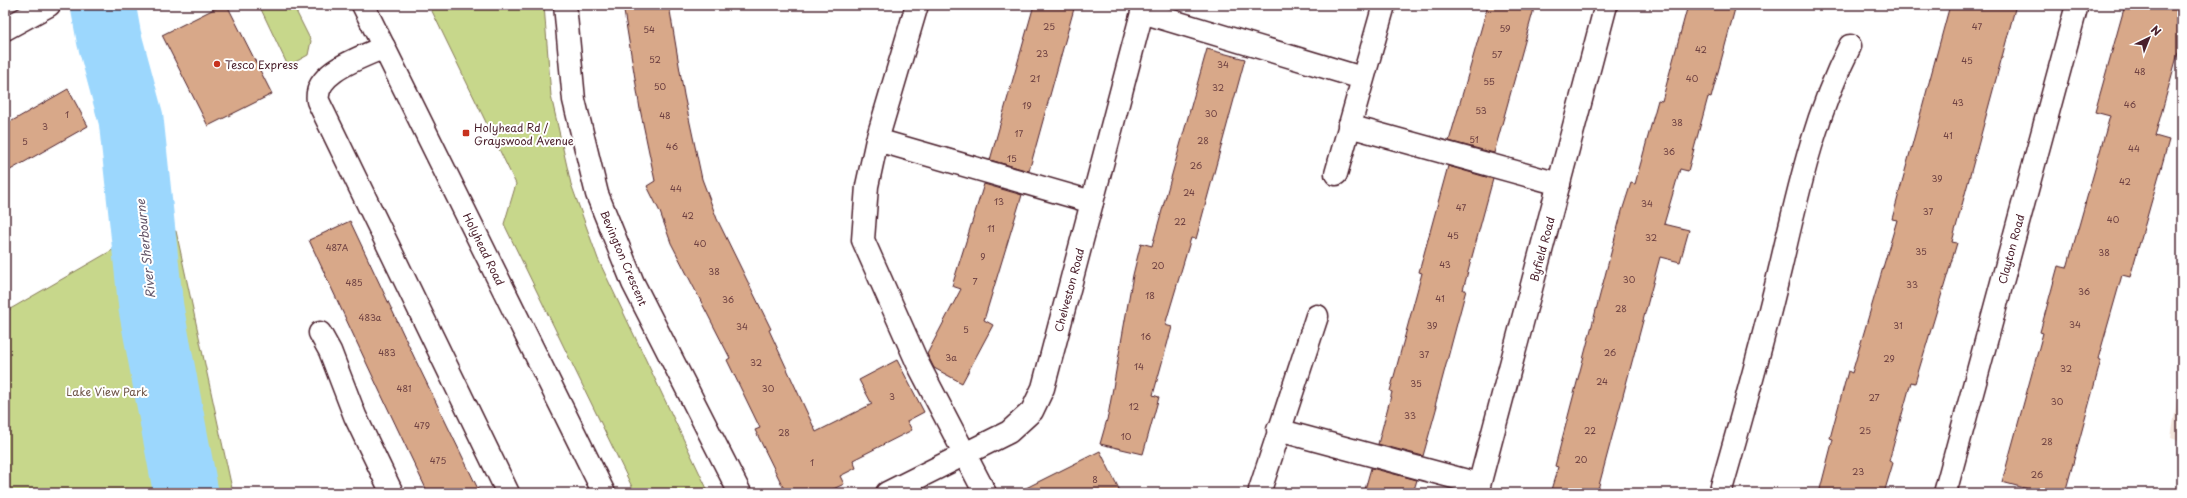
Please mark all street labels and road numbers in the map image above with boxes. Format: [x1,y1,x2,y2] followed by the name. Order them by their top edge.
[596,208,652,309] street label: Bevington Crescent
[459,210,509,288] street label: Holyhead Road
[1994,212,2028,286] street label: Clayton Road
[1525,215,1559,283] street label: Byfield Road
[1050,246,1088,334] street label: Chelveston Road

